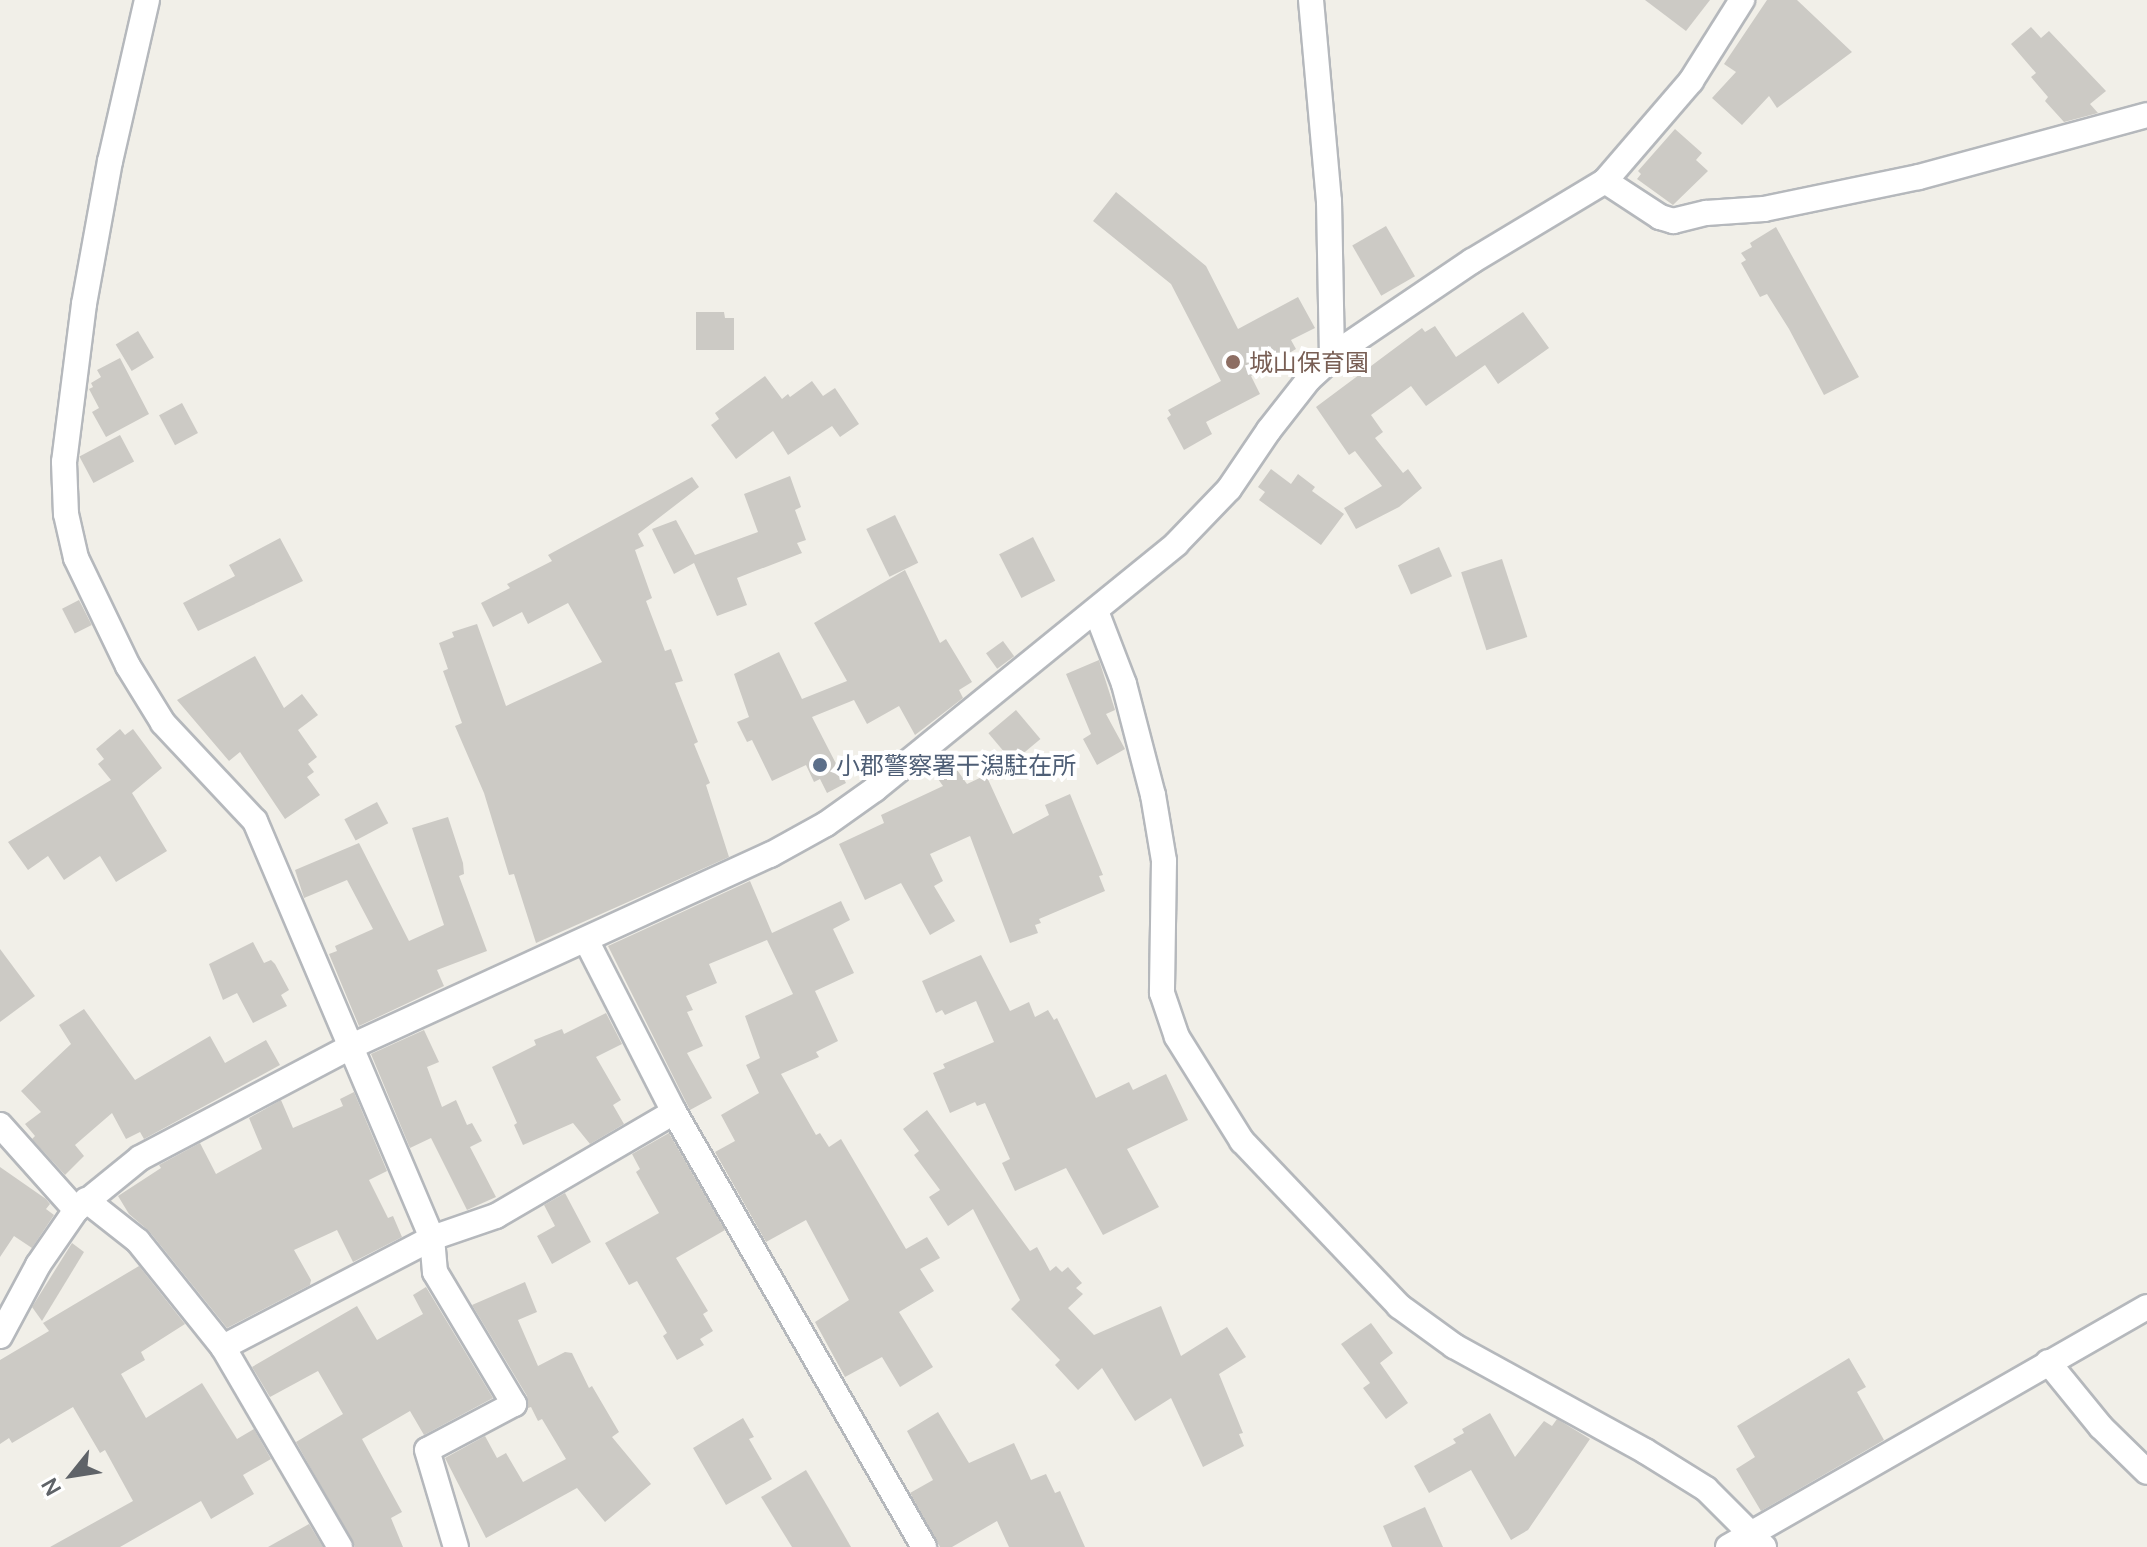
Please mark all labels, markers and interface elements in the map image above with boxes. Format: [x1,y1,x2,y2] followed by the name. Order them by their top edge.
[1249,348,1369,376] place label: 城山保育園
[1224,353,1242,371] marker: 城山保育園
[836,751,1076,779] place label: 小郡警察署干潟駐在所
[811,756,829,774] marker: 小郡警察署干潟駐在所
[32,1435,112,1515] north arrow
[34,1473,68,1501] text: N

